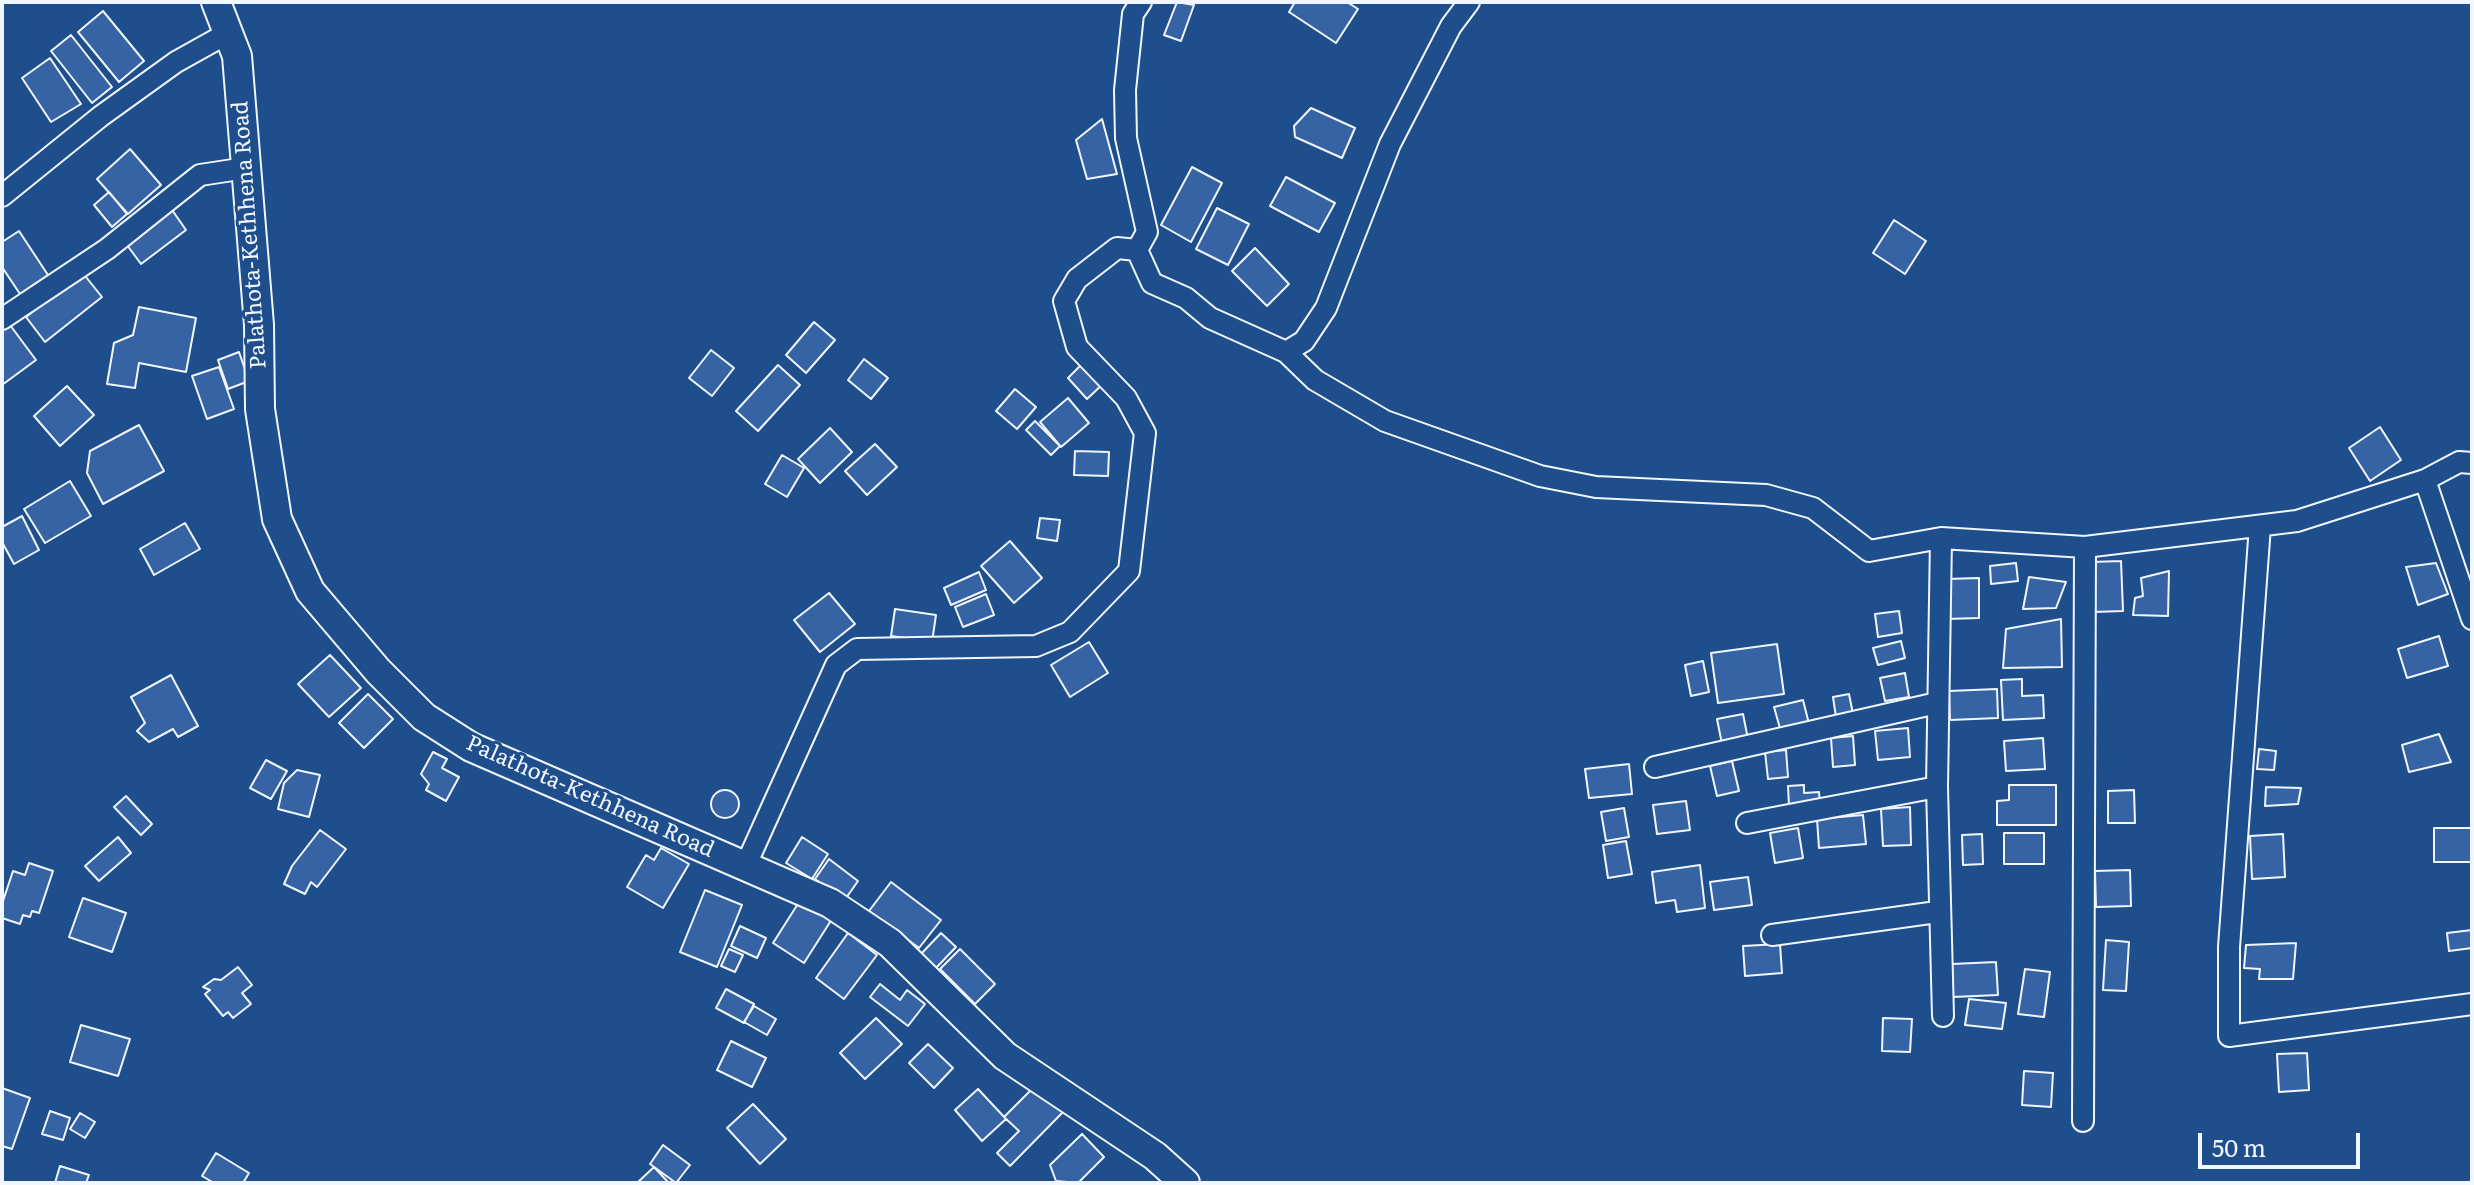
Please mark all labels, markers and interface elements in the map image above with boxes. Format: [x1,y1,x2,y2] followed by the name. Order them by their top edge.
[227,100,273,370] street label: Palathota-Kethhena Road
[462,730,718,864] street label: Palathota-Kethhena Road
[2202,1117,2364,1167] scale bar
[2212,1129,2266,1164] text: 50 m

